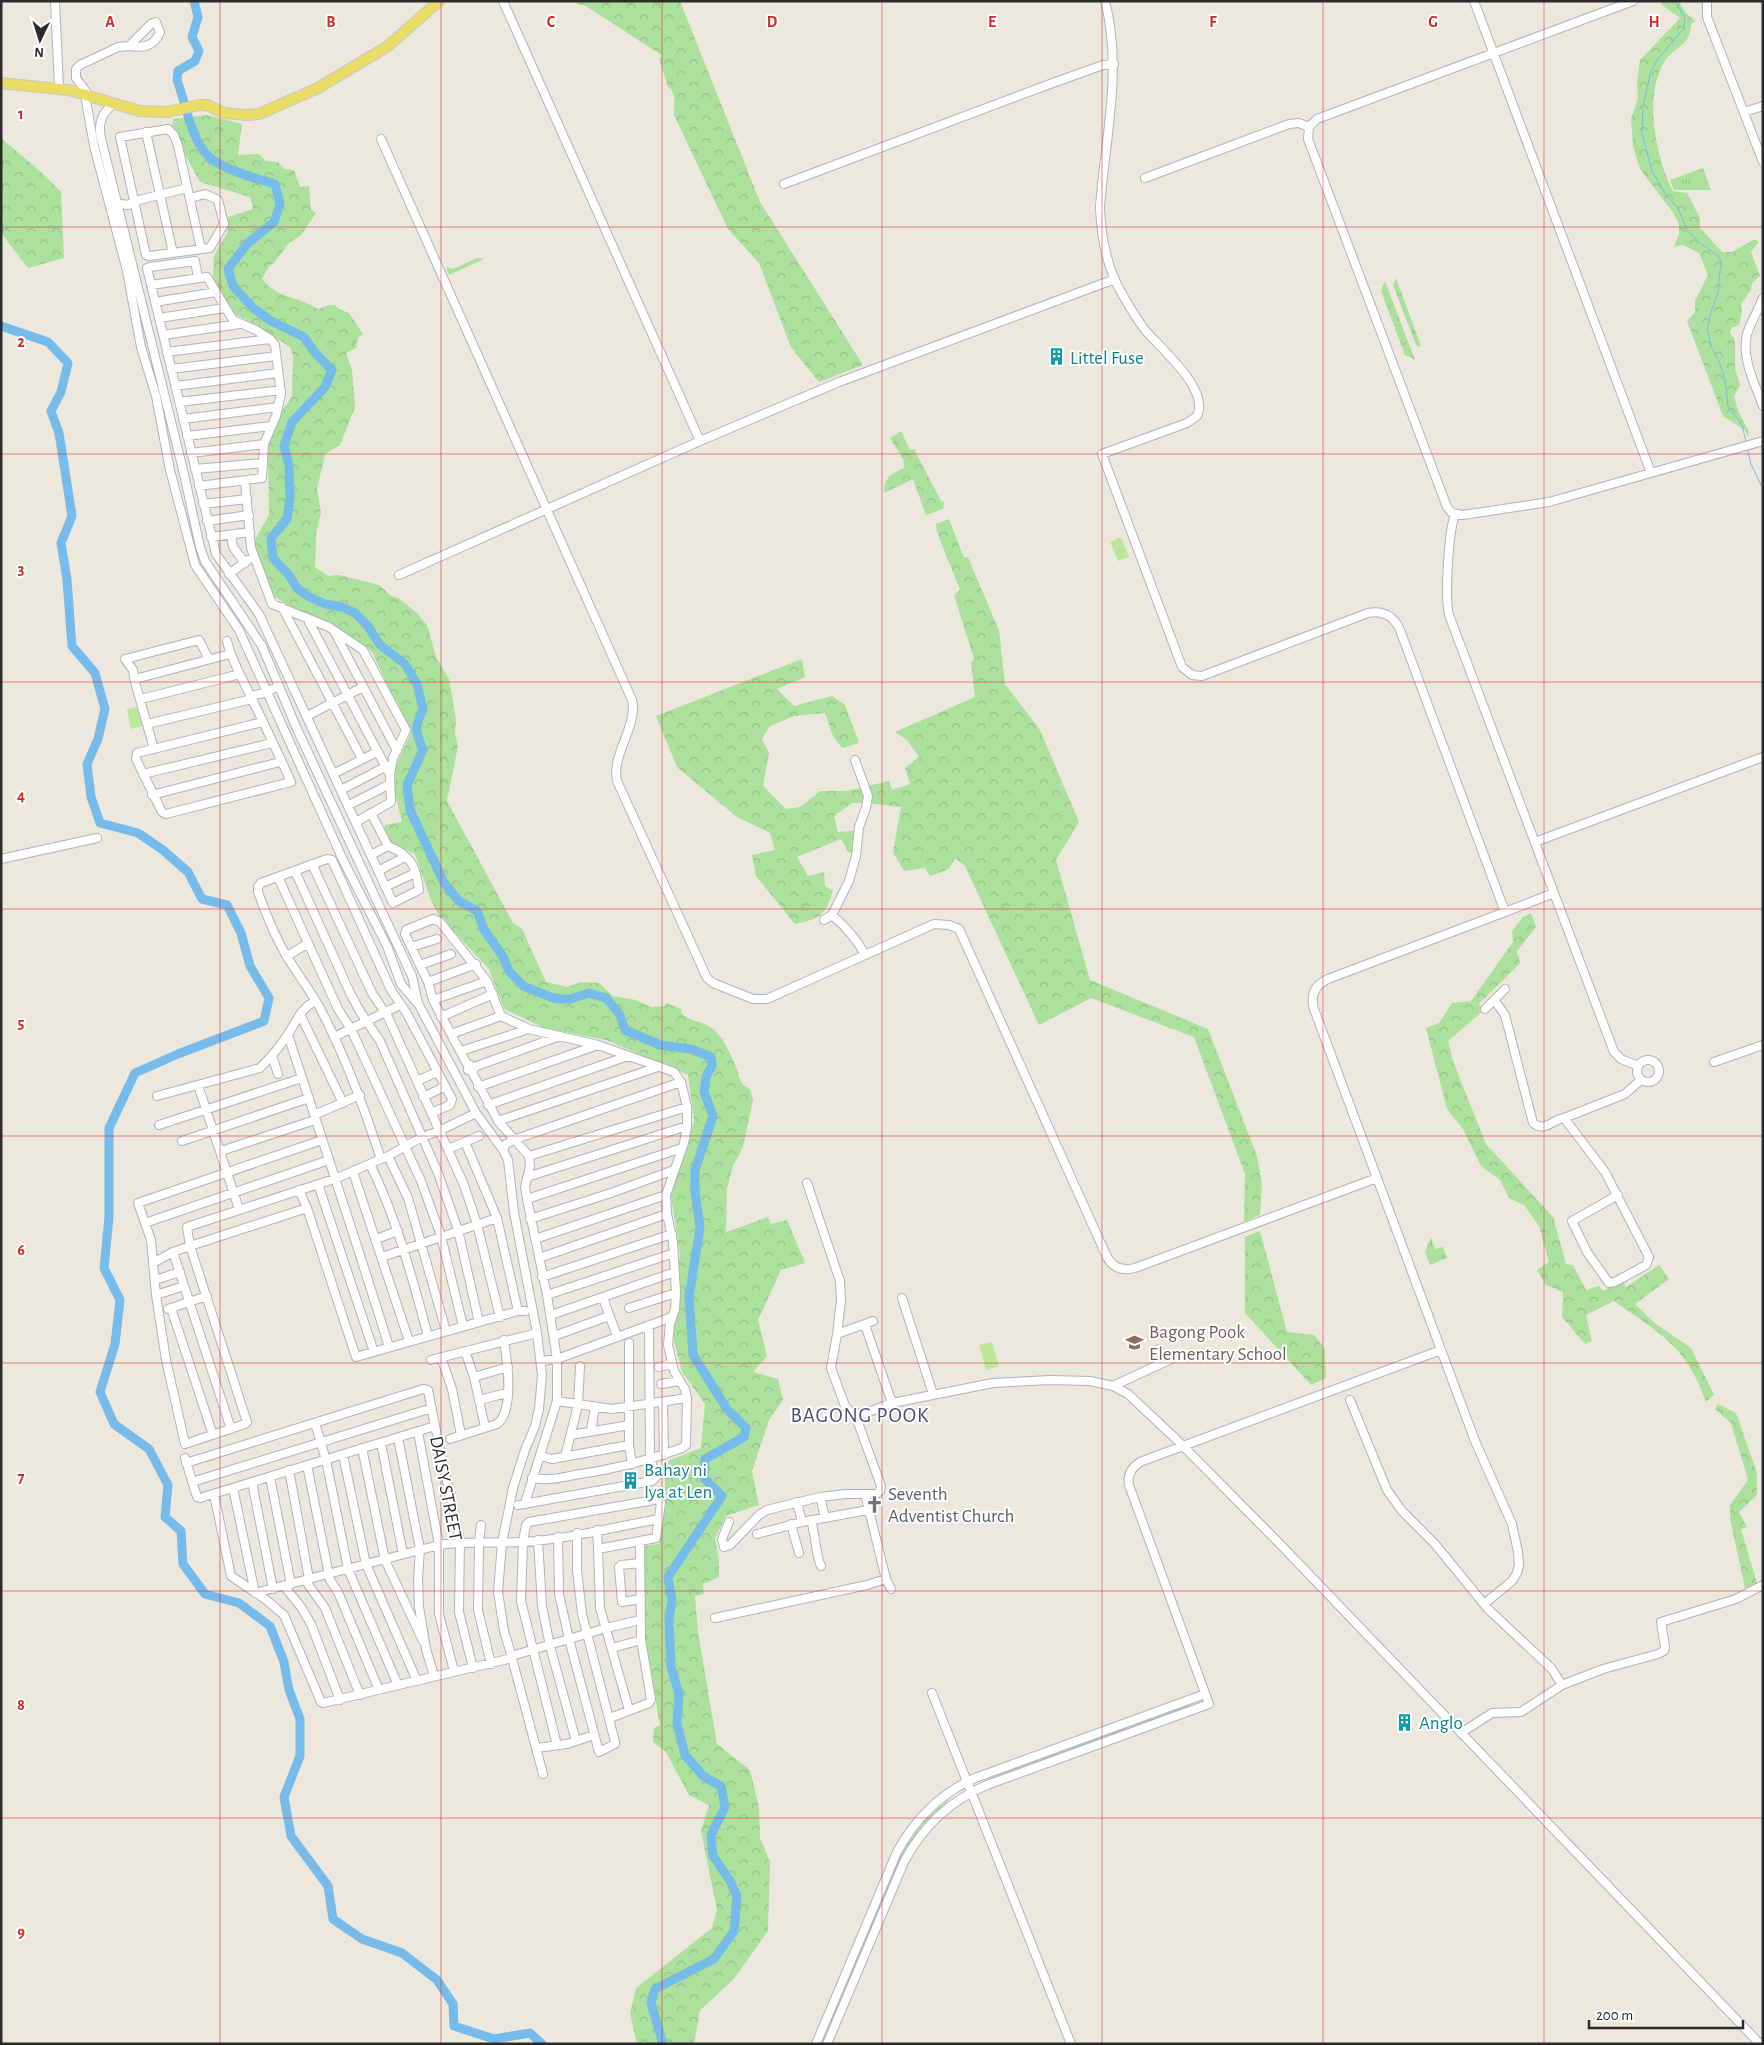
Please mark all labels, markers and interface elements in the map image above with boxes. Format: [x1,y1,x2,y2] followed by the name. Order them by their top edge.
[105,14,115,30] text: A
[326,14,336,30] text: B
[547,14,556,30] text: C
[767,14,778,30] text: D
[988,14,996,30] text: E
[1209,14,1217,30] text: F
[1428,14,1438,30] text: G
[1648,14,1660,30] text: H
[15,15,65,65] north arrow
[34,45,45,59] text: N
[18,106,24,122] text: 1
[17,334,25,350] text: 2
[1046,347,1066,367] building icon: Littel Fuse
[1070,349,1144,368] place label: Littel Fuse
[18,561,25,577] text: 3
[17,788,25,804] text: 4
[18,1015,25,1031] text: 5
[17,1242,25,1258] text: 6
[1149,1323,1287,1364] place label: Bagong Pook Elementary School
[1125,1332,1145,1352] school or university icon: Bagong Pook Elementary School
[790,1405,930,1426] district label: BAGONG POOK
[426,1434,465,1542] street label: DAISY STREET
[644,1461,712,1502] place label: Bahay ni Iya at Len
[18,1470,25,1486] text: 7
[620,1470,640,1490] building icon: Bahay ni Iya at Len
[888,1485,1014,1526] place label: Seventh Adventist Church
[864,1494,884,1514] church icon: Seventh Adventist Church
[17,1697,25,1713] text: 8
[1395,1712,1415,1732] building icon: Anglo
[1419,1714,1463,1733] place label: Anglo
[17,1924,25,1940] text: 9
[1589,1998,1743,2030] scale bar
[1596,2008,1633,2023] text: 200 m

